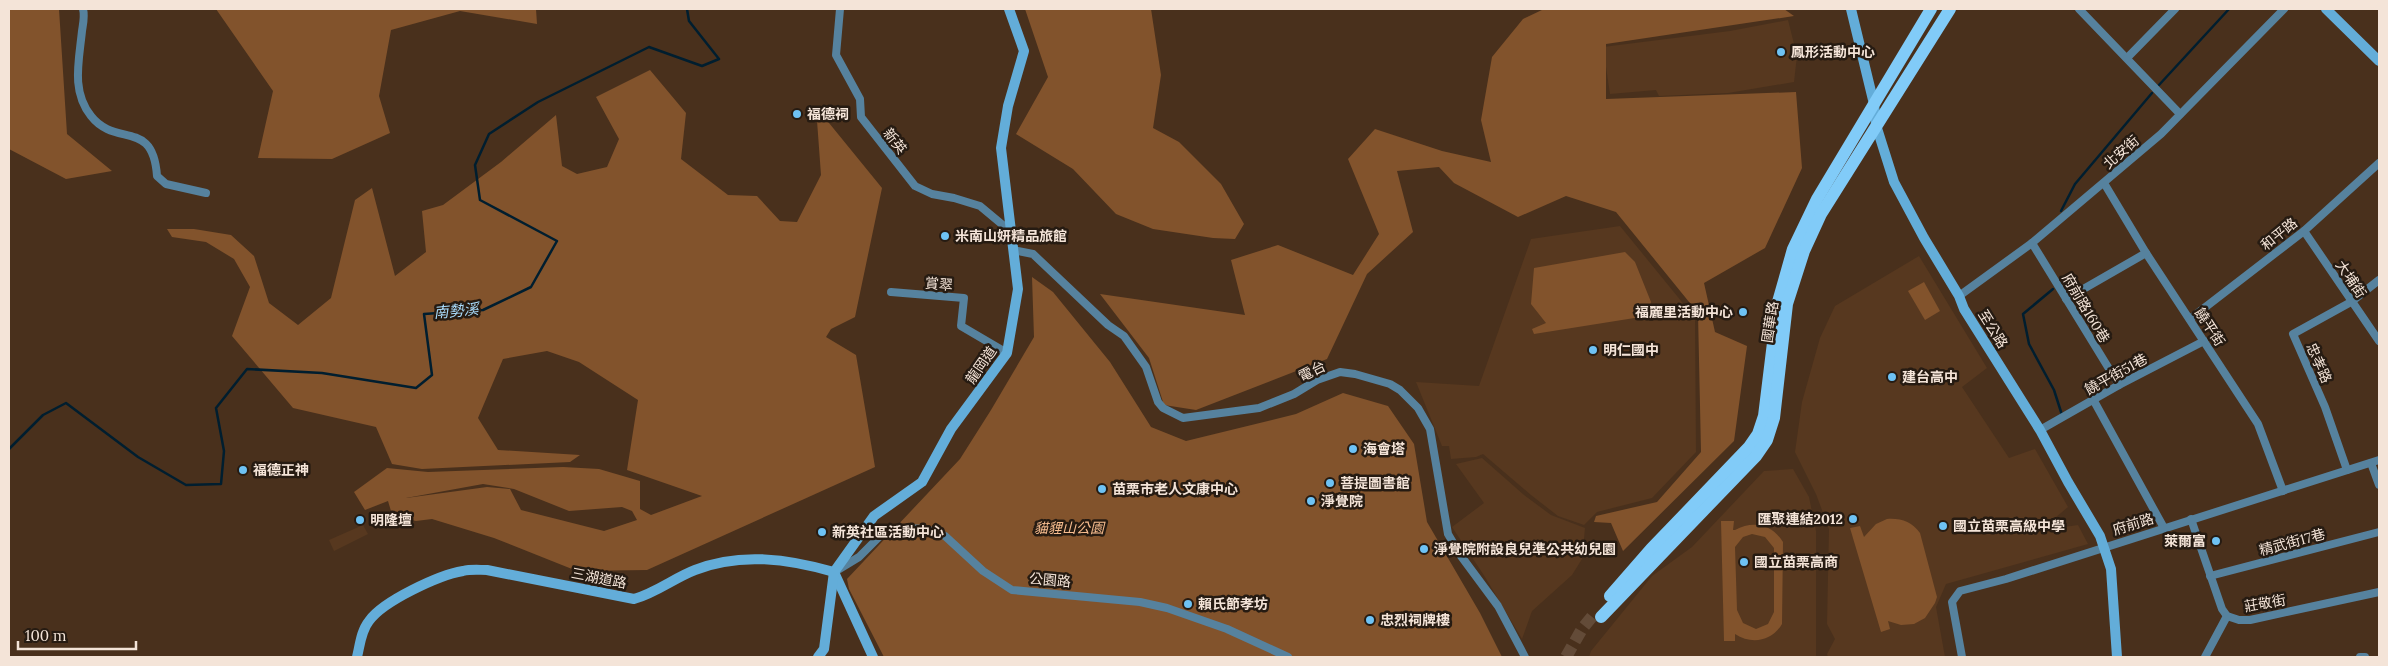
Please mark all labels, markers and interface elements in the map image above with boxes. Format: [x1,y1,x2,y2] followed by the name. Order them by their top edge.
[1791,43,1875,61] place label: 鳳形活動中心
[1775,46,1787,58] marker: 鳳形活動中心
[807,105,849,123] place label: 福德祠
[791,108,803,120] marker: 福德祠
[879,124,911,158] street label: 新英
[2099,131,2143,173] street label: 北安街
[2257,214,2301,254] street label: 和平路
[955,227,1067,245] place label: 米南山妍精品旅館
[939,230,951,242] marker: 米南山妍精品旅館
[2332,257,2370,301] street label: 大埔街
[2058,270,2114,346] street label: 府前路160巷
[924,274,954,294] street label: 賞翠
[433,299,481,322] water label: 南勢溪
[1758,300,1782,344] street label: 國華路
[1635,303,1733,321] place label: 福麗里活動中心
[2191,304,2229,350] street label: 饒平街
[1737,306,1749,318] marker: 福麗里活動中心
[1974,306,2012,352] street label: 至公路
[2302,340,2336,386] street label: 忠孝路
[1603,341,1659,359] place label: 明仁國中
[962,343,1000,387] street label: 龍岡道
[1587,344,1599,356] marker: 明仁國中
[2082,349,2150,399] street label: 饒平街51巷
[1295,357,1329,385] street label: 電台
[1902,368,1958,386] place label: 建台高中
[1886,371,1898,383] marker: 建台高中
[1363,440,1405,458] place label: 海會塔
[1347,443,1359,455] marker: 海會塔
[253,461,309,479] place label: 福德正神
[237,464,249,476] marker: 福德正神
[1340,474,1410,492] place label: 菩提圖書館
[1324,477,1336,489] marker: 菩提圖書館
[1112,480,1238,498] place label: 苗栗市老人文康中心
[1096,483,1108,495] marker: 苗栗市老人文康中心
[1321,492,1363,510] place label: 淨覺院
[1305,495,1317,507] marker: 淨覺院
[2110,509,2156,539] street label: 府前路
[1757,510,1843,528] place label: 匯聚連結2012
[370,511,412,529] place label: 明隆壇
[1847,513,1859,525] marker: 匯聚連結2012
[354,514,366,526] marker: 明隆壇
[1953,517,2065,535] place label: 國立苗栗高級中學
[1034,519,1106,537] park label: 貓貍山公園
[1937,520,1949,532] marker: 國立苗栗高級中學
[832,523,944,541] place label: 新英社區活動中心
[2257,525,2327,559] street label: 精武街17巷
[816,526,828,538] marker: 新英社區活動中心
[2164,532,2206,550] place label: 萊爾富
[2210,535,2222,547] marker: 萊爾富
[1434,540,1616,558] place label: 淨覺院附設良兒準公共幼兒園
[1418,543,1430,555] marker: 淨覺院附設良兒準公共幼兒園
[1754,553,1838,571] place label: 國立苗栗高商
[1738,556,1750,568] marker: 國立苗栗高商
[570,564,628,592] street label: 三湖道路
[1028,569,1072,591] street label: 公園路
[2243,590,2287,616] street label: 莊敬街
[1198,595,1268,613] place label: 賴氏節孝坊
[1182,598,1194,610] marker: 賴氏節孝坊
[1380,611,1450,629] place label: 忠烈祠牌樓
[1364,614,1376,626] marker: 忠烈祠牌樓
[18,618,135,650] scale bar
[25,626,66,645] text: 100 m

